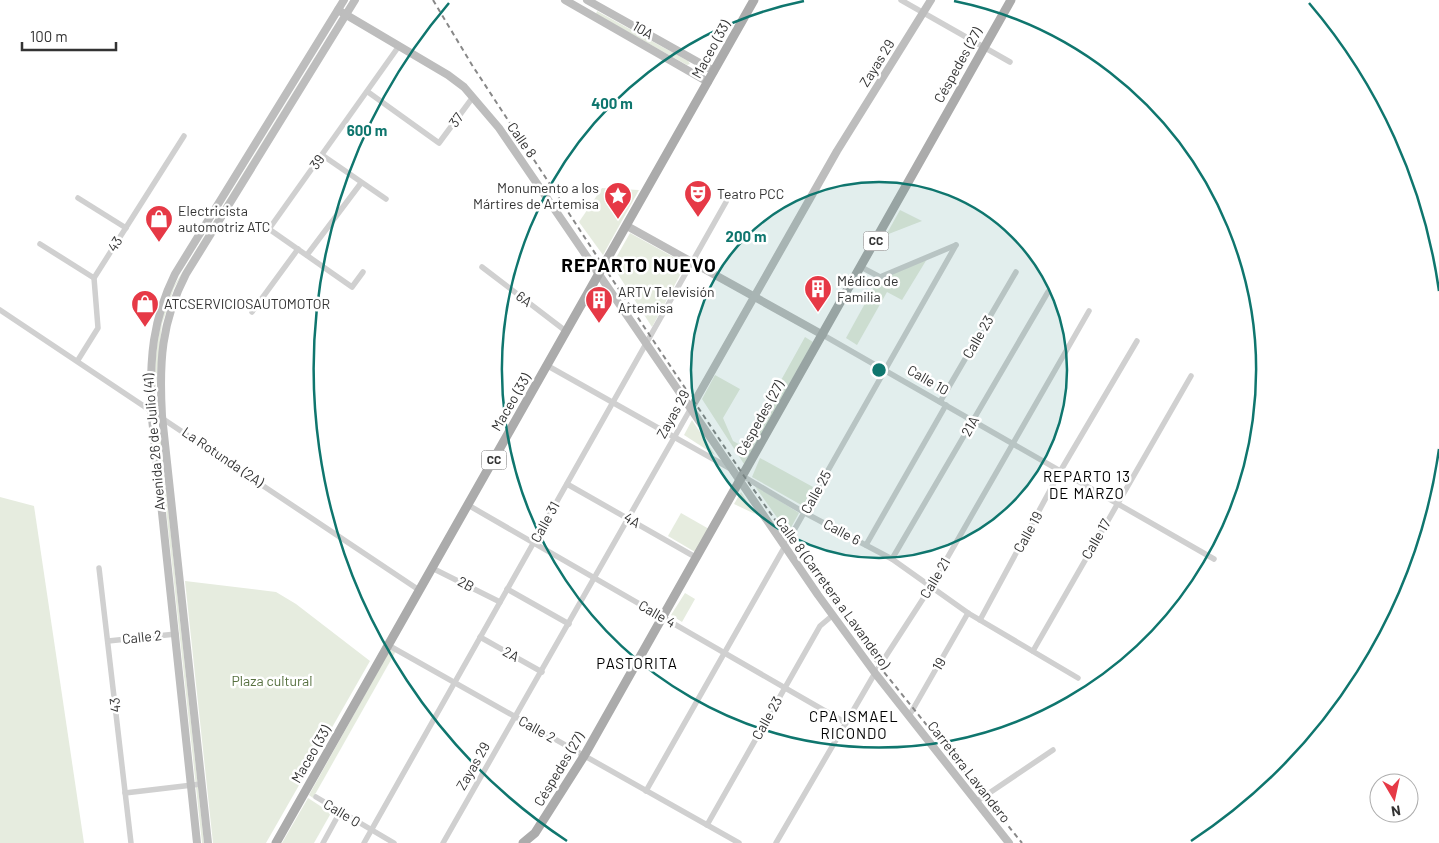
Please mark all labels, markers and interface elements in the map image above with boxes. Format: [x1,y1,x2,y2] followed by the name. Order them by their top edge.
[688,16,734,81] street label: Maceo (33)
[630,17,657,43] street label: 10A
[22,20,116,52] scale bar
[930,24,985,105] street label: Céspedes (27)
[30,27,68,45] text: 100 m
[855,36,898,90] street label: Zayas 29
[591,94,633,112] text: 400 m
[445,109,467,130] street label: 37
[504,119,541,161] street label: Calle 8
[347,121,387,139] text: 600 m
[305,151,328,173] street label: 39
[473,179,599,212] place label: Monumento a los Mártires de Artemisa
[683,179,713,218] theatre icon: Teatro PCC
[603,181,633,220] place icon: Monumento a los Mártires de Artemisa
[717,185,784,202] place label: Teatro PCC
[178,202,270,235] place label: Electricista automotriz ATC
[144,204,174,243] shop icon: Electricista automotriz ATC
[725,227,767,245] text: 200 m
[864,232,888,250] road number: CC
[103,233,126,255] street label: 43
[561,253,717,276] district label: REPARTO NUEVO
[837,272,898,305] place label: Médico de Familia
[803,274,833,313] building icon: Médico de Familia
[618,283,715,316] place label: ARTV Televisión Artemisa
[584,285,614,324] building icon: ARTV Televisión Artemisa
[513,287,536,310] street label: 6A
[130,289,160,328] shop icon: ATCSERVICIOSAUTOMOTOR
[164,295,330,312] place label: ATCSERVICIOSAUTOMOTOR
[958,312,997,361] street label: Calle 23
[870,361,888,379] centre of rings
[904,361,952,398] street label: Calle 10
[487,369,534,434] street label: Maceo (33)
[139,372,168,511] street label: Avenida 26 de Julio (41)
[732,377,787,458] street label: Céspedes (27)
[652,387,693,441] street label: Zayas 29
[957,412,982,439] street label: 21A
[179,423,268,490] street label: La Rotunda (2A)
[482,450,506,470] road number: CC
[797,467,834,516] street label: Calle 25
[1043,467,1131,502] district label: REPARTO 13 DE MARZO
[526,498,563,545] street label: Calle 31
[621,508,644,531] street label: 4A
[1009,508,1046,555] street label: Calle 19
[772,513,895,672] street label: Calle 8 (Carretera a Lavandero)
[821,515,864,548] street label: Calle 6
[1077,515,1114,562] street label: Calle 17
[916,554,953,601] street label: Calle 21
[455,572,477,595] street label: 2B
[636,596,679,631] street label: Calle 4
[121,626,163,647] street label: Calle 2
[500,642,523,665] street label: 2A
[596,654,678,672] district label: PASTORITA
[928,654,949,673] street label: 19
[232,672,312,689] park label: Plaza cultural
[748,693,785,742] street label: Calle 23
[105,697,124,713] street label: 43
[809,707,899,742] district label: CPA ISMAEL RICONDO
[516,711,559,746] street label: Calle 2
[924,717,1014,826] street label: Carretera Lavandero
[287,721,334,786] street label: Maceo (33)
[530,728,588,809] street label: Céspedes (27)
[452,739,493,793] street label: Zayas 29
[1369,773,1419,823] north arrow
[321,795,364,830] street label: Calle 0
[1390,802,1402,820] text: N

